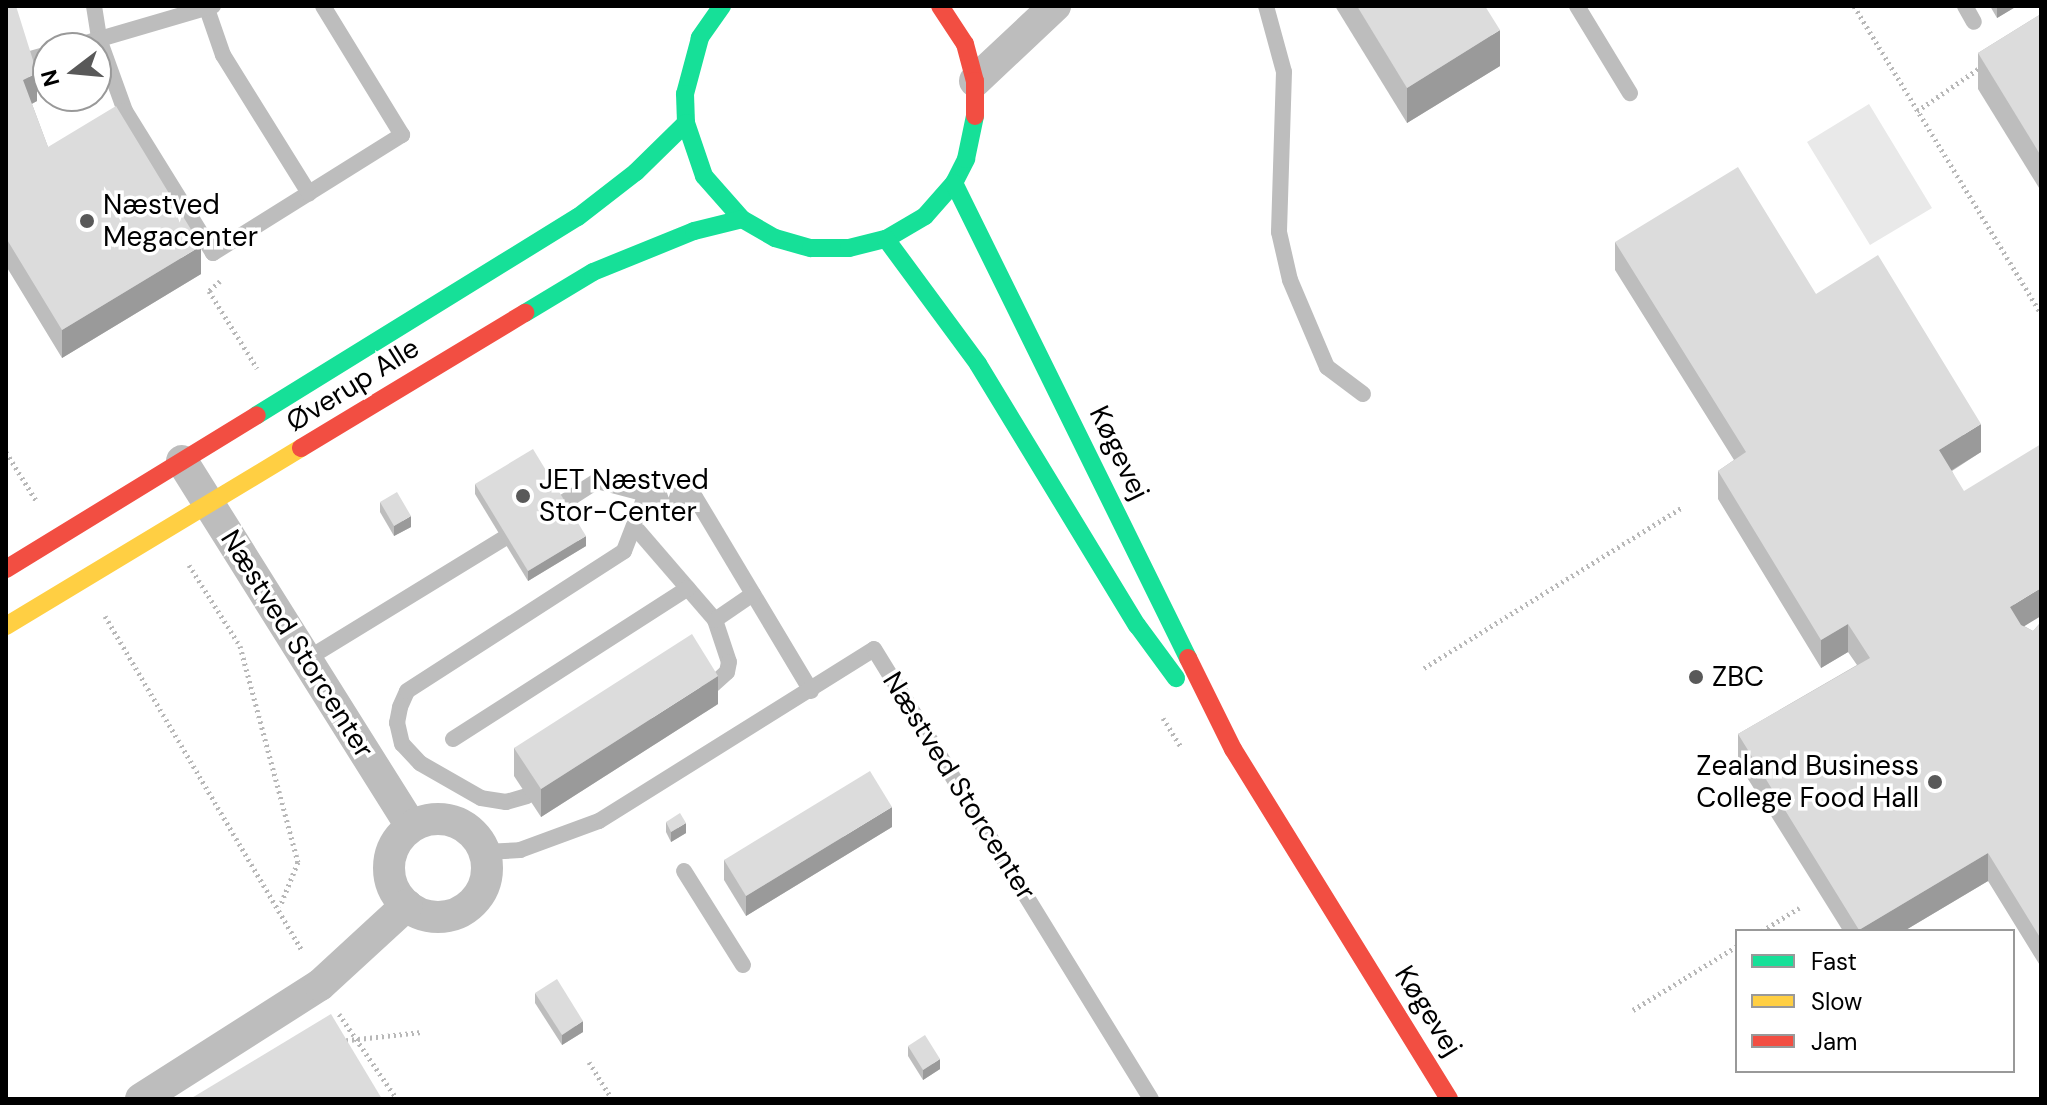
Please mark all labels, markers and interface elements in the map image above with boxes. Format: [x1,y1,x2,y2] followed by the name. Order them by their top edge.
[32,32,112,112] north arrow
[34,66,67,90] text: N
[103,188,258,254] place label: Næstved Megacenter
[78,212,96,230] marker: Næstved Megacenter
[280,331,426,439] street label: Øverup Alle
[1082,401,1156,505] street label: Køgevej
[539,463,709,529] place label: JET Næstved Stor-Center
[514,487,532,505] marker: JET Næstved Stor-Center
[213,524,381,764] street label: Næstved Storcenter
[1712,660,1764,694] place label: ZBC
[875,666,1043,906] street label: Næstved Storcenter
[1687,668,1705,686] marker: ZBC
[1696,749,1919,815] place label: Zealand Business College Food Hall
[1926,773,1944,791] marker: Zealand Business College Food Hall
[1735,929,2015,1073] legend
[1811,946,1857,977] text: Fast
[1387,960,1469,1062] street label: Køgevej
[1811,986,1862,1017] text: Slow
[1811,1026,1857,1057] text: Jam

